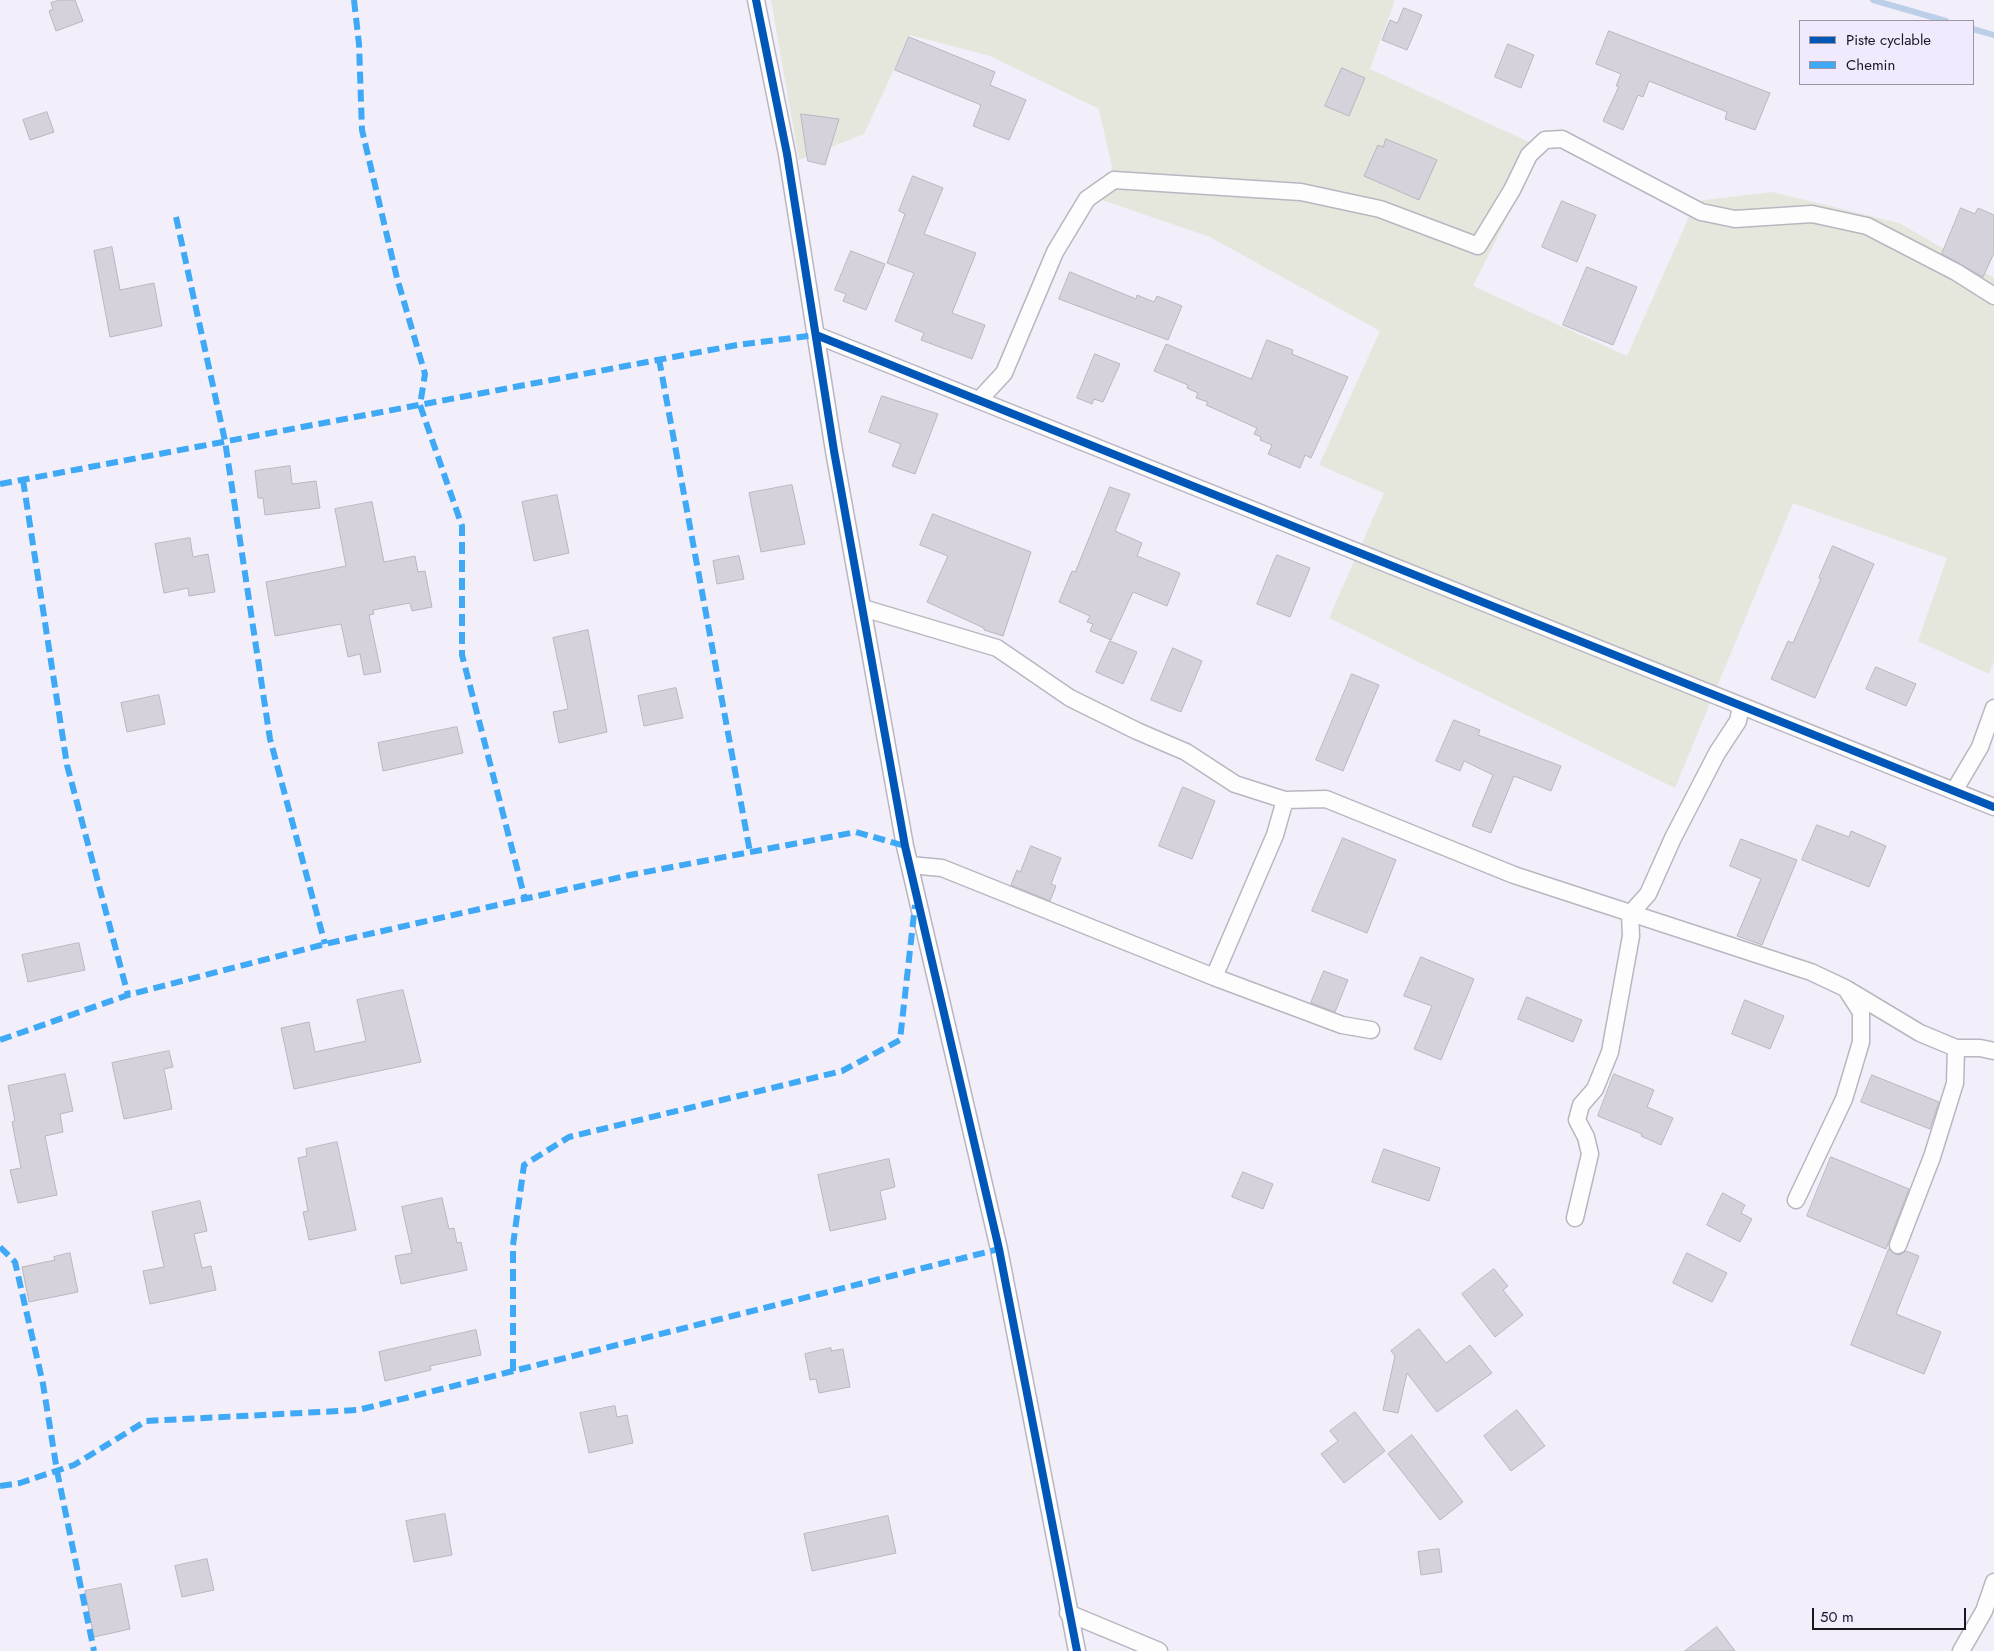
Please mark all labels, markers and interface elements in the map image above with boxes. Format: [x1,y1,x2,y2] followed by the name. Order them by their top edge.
[1799,20,1974,85] legend
[1846,29,1931,51] text: Piste cyclable
[1846,54,1895,76] text: Chemin
[1814,1598,1968,1630] scale bar
[1820,1606,1854,1628] text: 50 m

